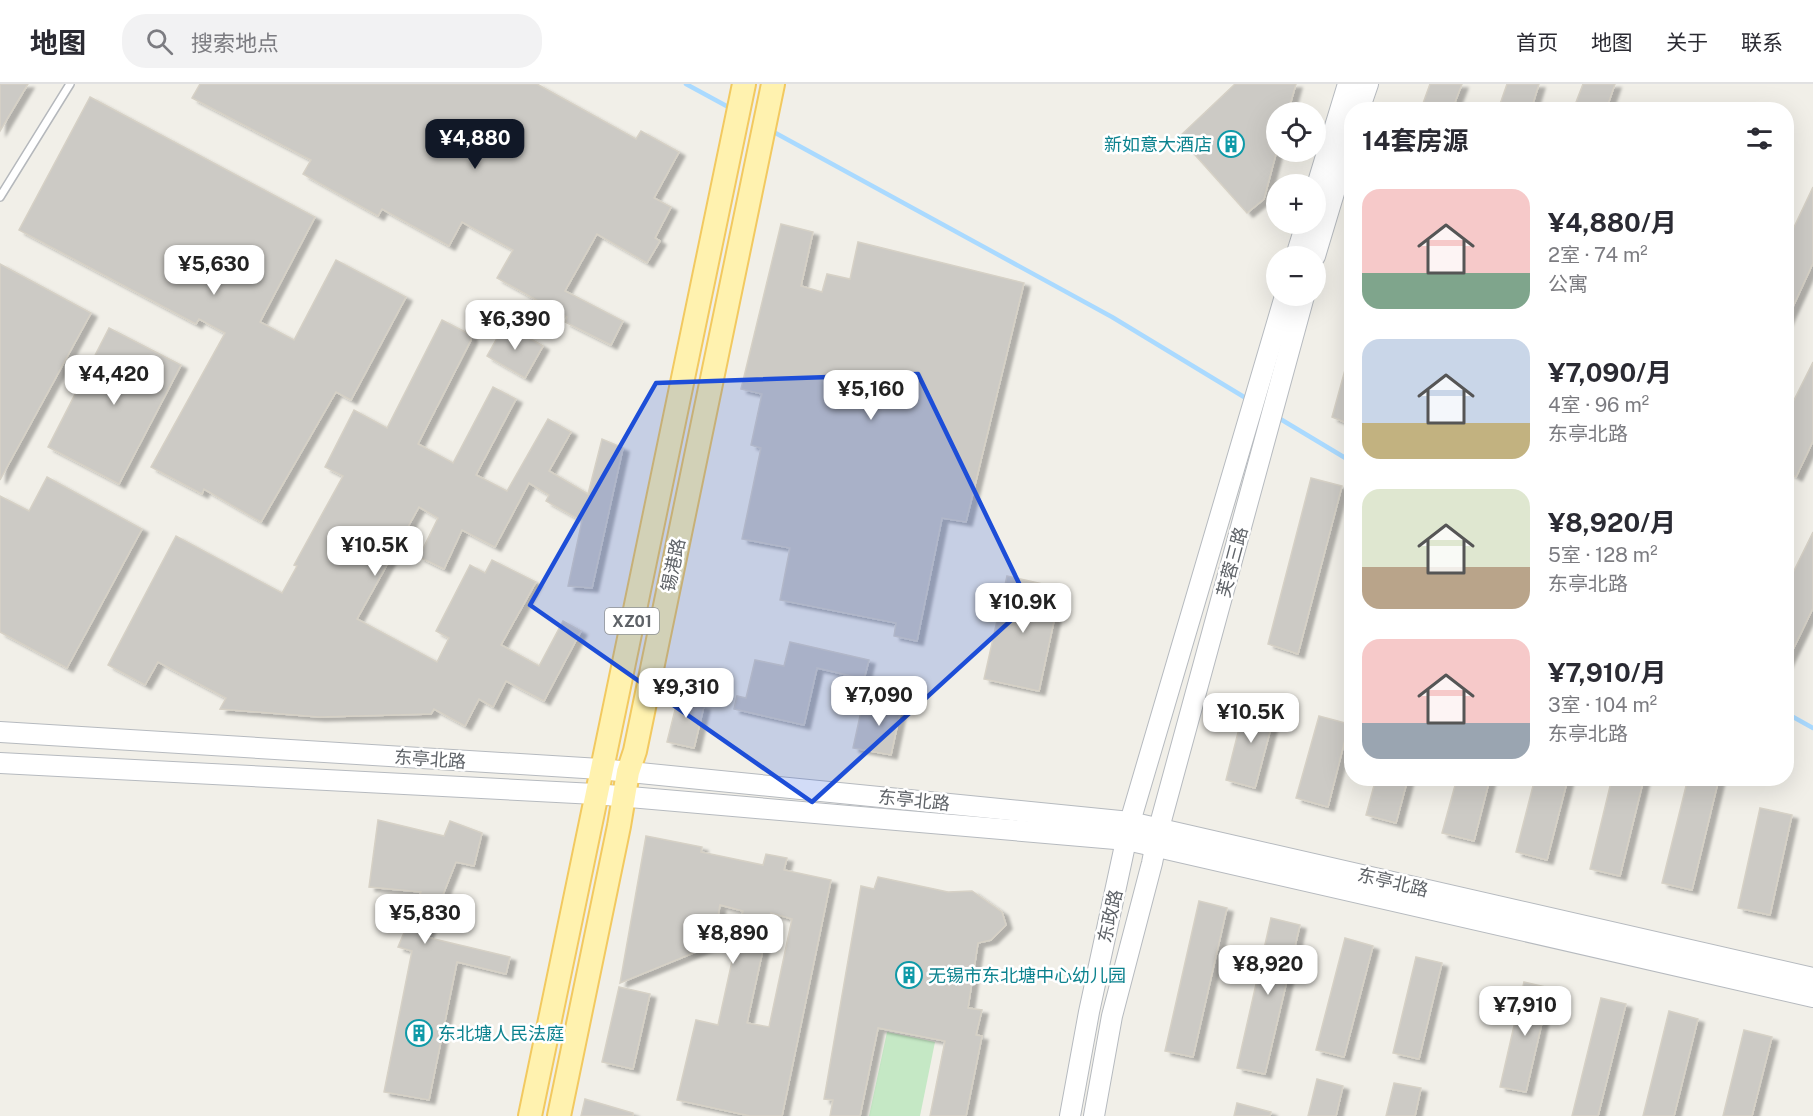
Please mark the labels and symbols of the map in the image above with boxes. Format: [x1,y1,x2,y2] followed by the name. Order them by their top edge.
[426,119,524,170] pin: ¥4,880
[1216,129,1246,159] building icon: 新如意大酒店
[1104,134,1212,155] place label: 新如意大酒店
[165,245,263,296] pin: ¥5,630
[466,300,564,351] pin: ¥6,390
[65,355,163,406] pin: ¥4,420
[822,370,920,421] pin: ¥5,160
[1213,525,1251,599] street label: 芙蓉三路
[326,526,424,577] pin: ¥10.5K
[657,536,689,594] street label: 锡港路
[974,583,1072,634] pin: ¥10.9K
[605,608,659,634] road number: XZ01
[637,668,735,719] pin: ¥9,310
[830,676,928,727] pin: ¥7,090
[1202,693,1300,744] pin: ¥10.5K
[393,746,467,772] street label: 东亭北路
[877,786,951,814] street label: 东亭北路
[1356,864,1430,900] street label: 东亭北路
[1094,887,1126,945] street label: 东政路
[376,894,474,945] pin: ¥5,830
[684,914,782,965] pin: ¥8,890
[1219,945,1317,996] pin: ¥8,920
[894,960,924,990] building icon: 无锡市东北塘中心幼儿园
[928,965,1126,986] place label: 无锡市东北塘中心幼儿园
[1476,986,1574,1037] pin: ¥7,910
[404,1018,434,1048] building icon: 东北塘人民法庭
[438,1023,564,1044] place label: 东北塘人民法庭

